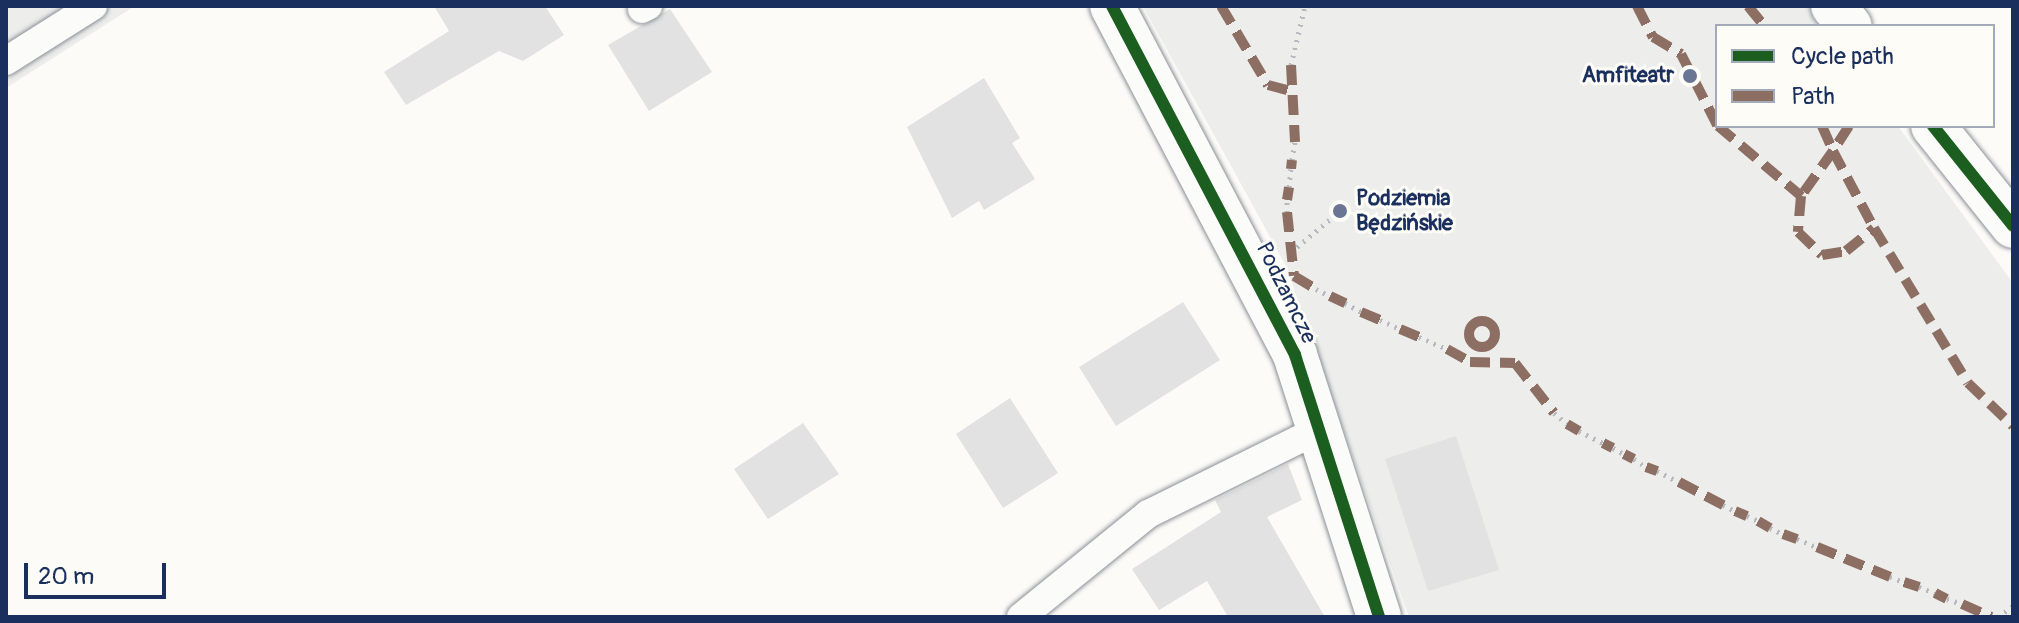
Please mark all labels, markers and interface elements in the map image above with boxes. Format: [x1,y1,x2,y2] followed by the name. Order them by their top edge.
[1715,24,1995,128] legend
[1791,42,1894,71] text: Cycle path
[1582,63,1674,89] place label: Amfiteatr
[1681,67,1699,85] marker: Amfiteatr
[1791,82,1835,111] text: Path
[1356,185,1453,236] place label: Podziemia Będzińskie
[1331,202,1349,220] marker: Podziemia Będzińskie
[1250,238,1322,348] street label: Podzamcze
[28,547,170,597] scale bar
[38,562,94,591] text: 20 m

